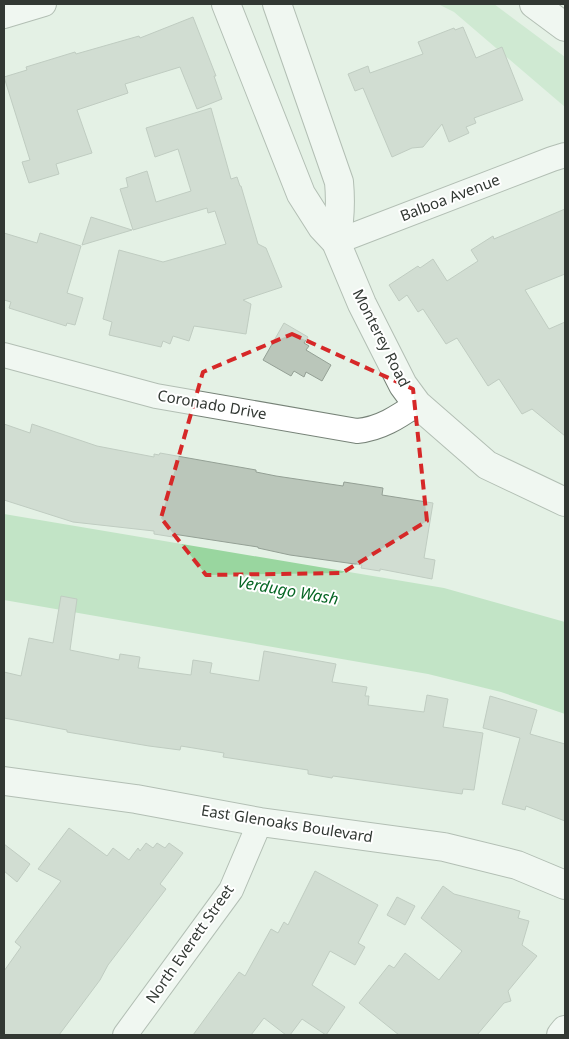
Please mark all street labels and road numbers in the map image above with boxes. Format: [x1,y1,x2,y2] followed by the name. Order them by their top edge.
[397,169,502,225] street label: Balboa Avenue
[349,285,415,390] street label: Monterey Road
[156,385,268,423] street label: Coronado Drive
[200,800,374,846] street label: East Glenoaks Boulevard
[141,880,238,1007] street label: North Everett Street

